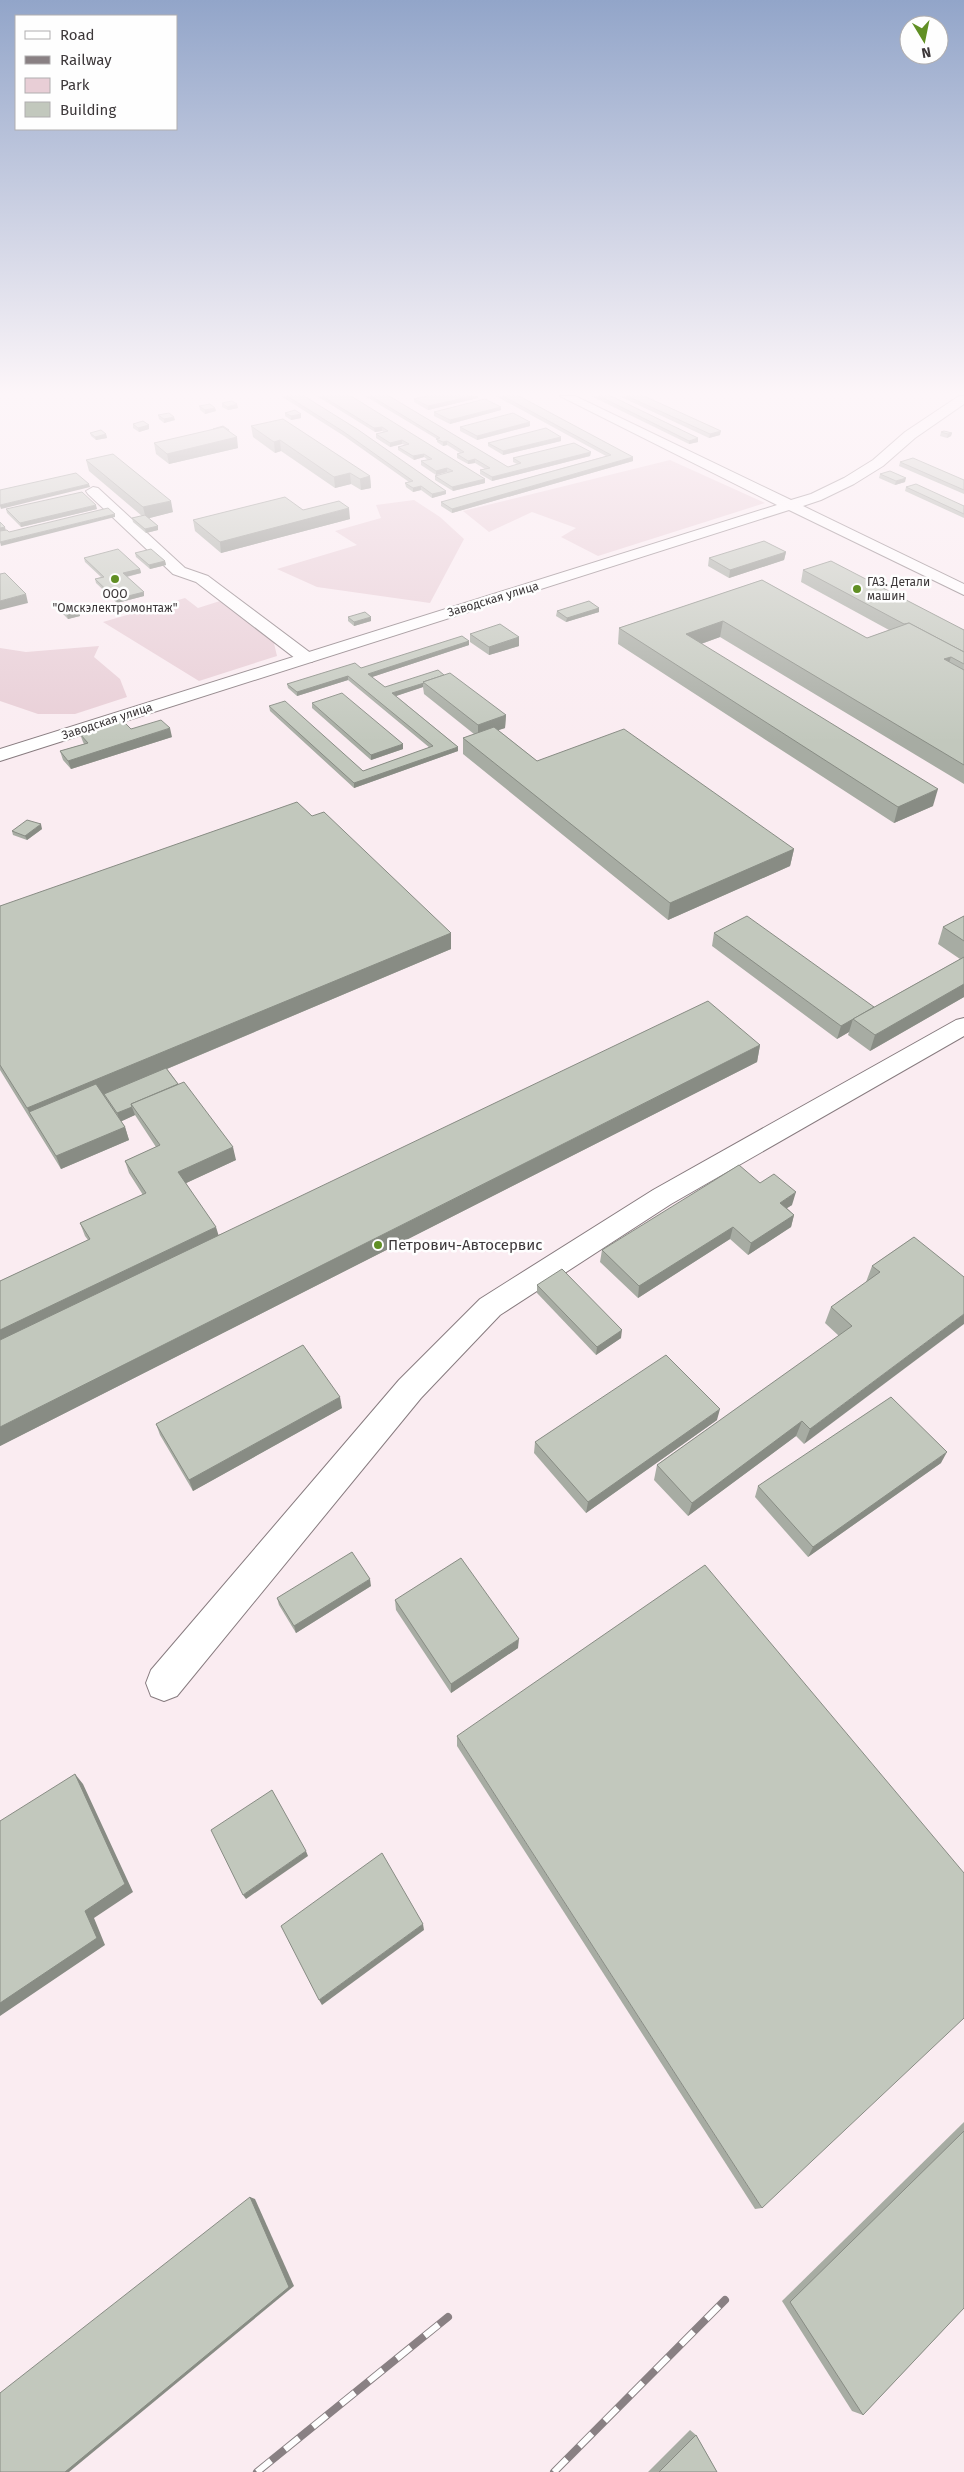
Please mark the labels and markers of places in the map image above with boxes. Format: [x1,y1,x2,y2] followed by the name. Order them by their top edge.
[109,573,121,585] marker: ООО "Омскэлектромонтаж"
[867,575,930,603] place label: ГАЗ. Детали машин
[851,583,863,595] marker: ГАЗ. Детали машин
[52,587,178,615] place label: ООО "Омскэлектромонтаж"
[388,1236,543,1254] place label: Петрович-Автосервис
[372,1239,384,1251] marker: Петрович-Автосервис

